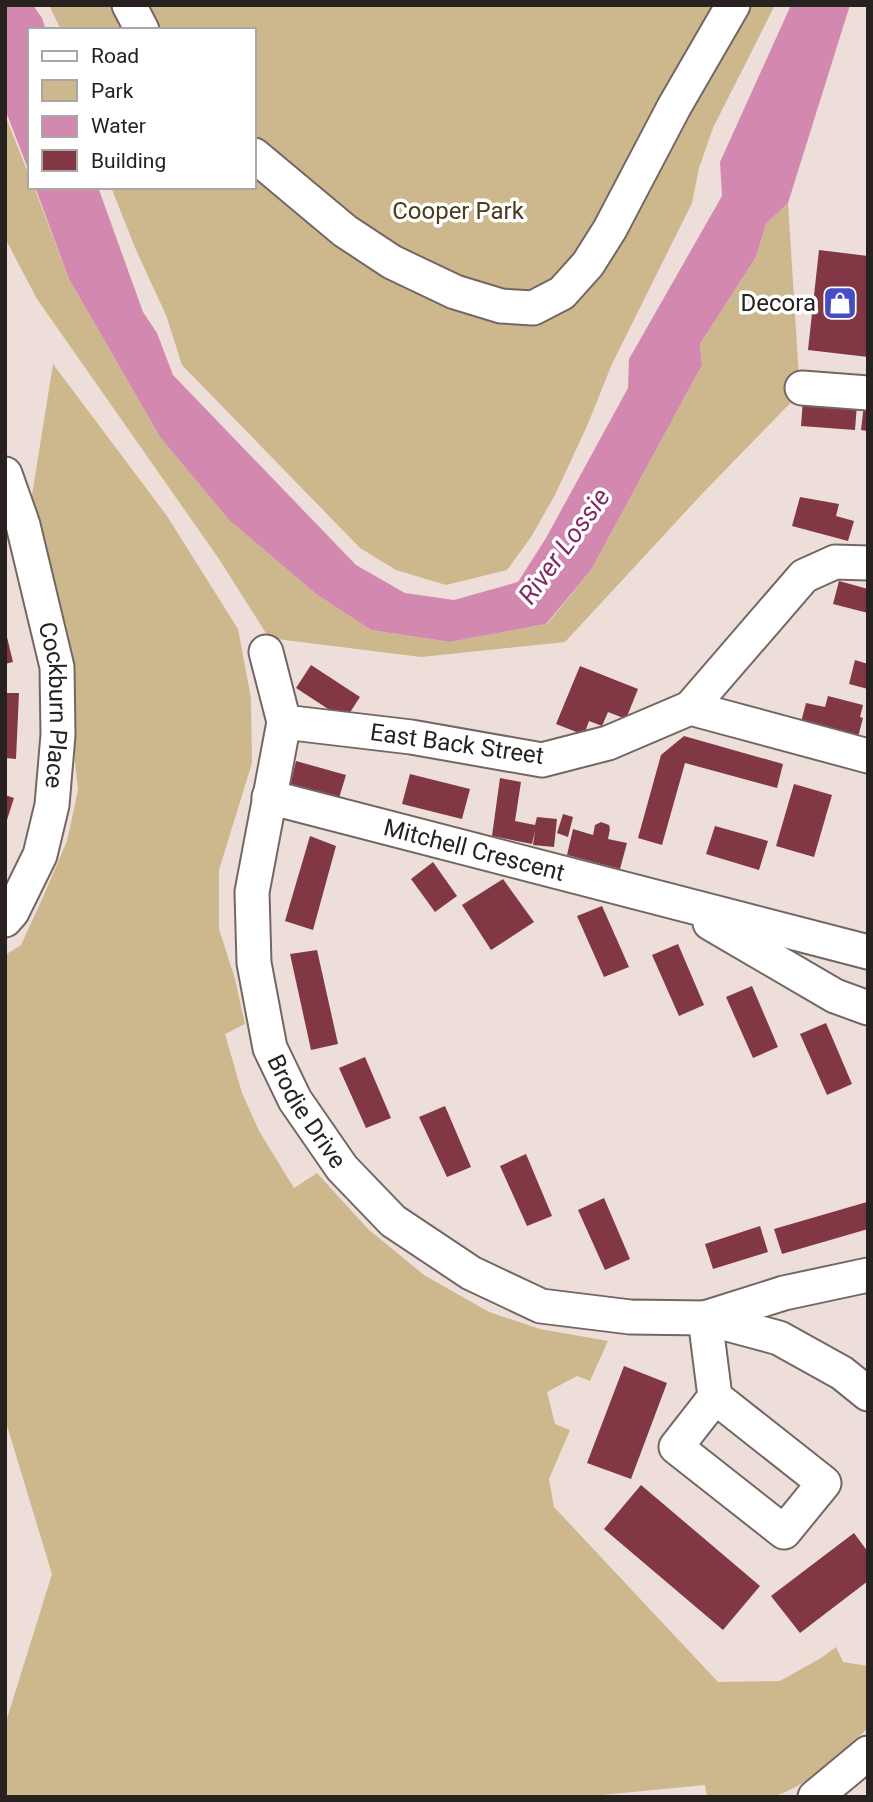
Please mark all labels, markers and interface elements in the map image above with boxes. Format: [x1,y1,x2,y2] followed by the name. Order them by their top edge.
[28,28,256,189] legend
[91,44,139,68] text: Road
[91,79,134,103] text: Park
[91,114,146,138] text: Water
[91,149,166,173] text: Building
[392,197,525,225] park label: Cooper Park
[821,284,859,322] shop icon: Decora
[741,289,816,317] place label: Decora
[512,482,616,610] water label: River Lossie
[33,619,72,790] street label: Cockburn Place
[368,718,546,770] street label: East Back Street
[381,813,568,887] street label: Mitchell Crescent
[261,1050,352,1174] street label: Brodie Drive

